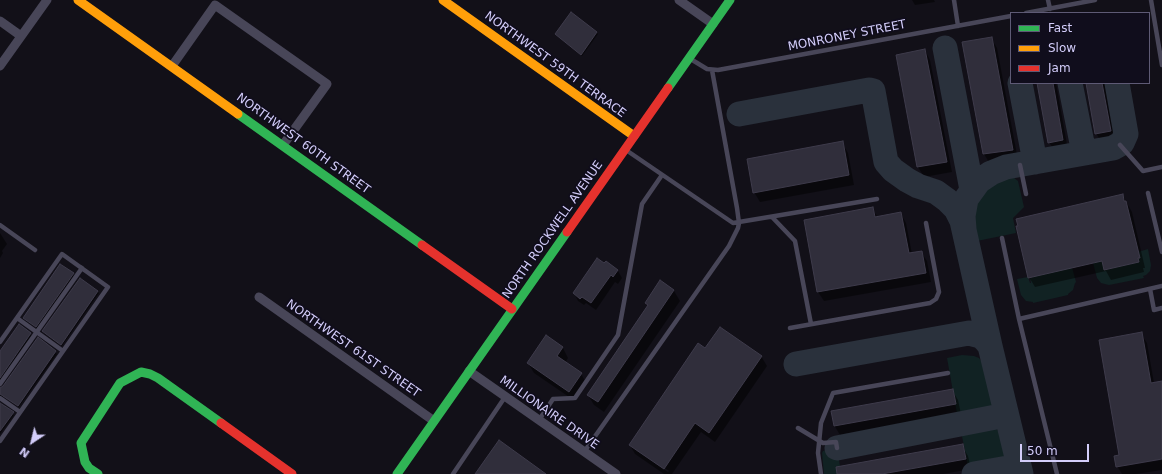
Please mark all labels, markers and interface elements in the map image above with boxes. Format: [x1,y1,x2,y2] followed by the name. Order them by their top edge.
[482,9,628,121] street label: NORTHWEST 59TH TERRACE
[1010,12,1150,84] legend
[787,17,907,55] street label: MONRONEY STREET
[1048,21,1072,35] text: Fast
[1048,41,1076,55] text: Slow
[1048,61,1071,75] text: Jam
[233,91,373,197] street label: NORTHWEST 60TH STREET
[500,158,606,302] street label: NORTH ROCKWELL AVENUE
[283,297,423,401] street label: NORTHWEST 61ST STREET
[497,373,601,453] street label: MILLIONAIRE DRIVE
[12,422,52,462] north arrow
[1022,436,1091,462] scale bar
[17,444,32,460] text: N
[1027,444,1058,458] text: 50 m

